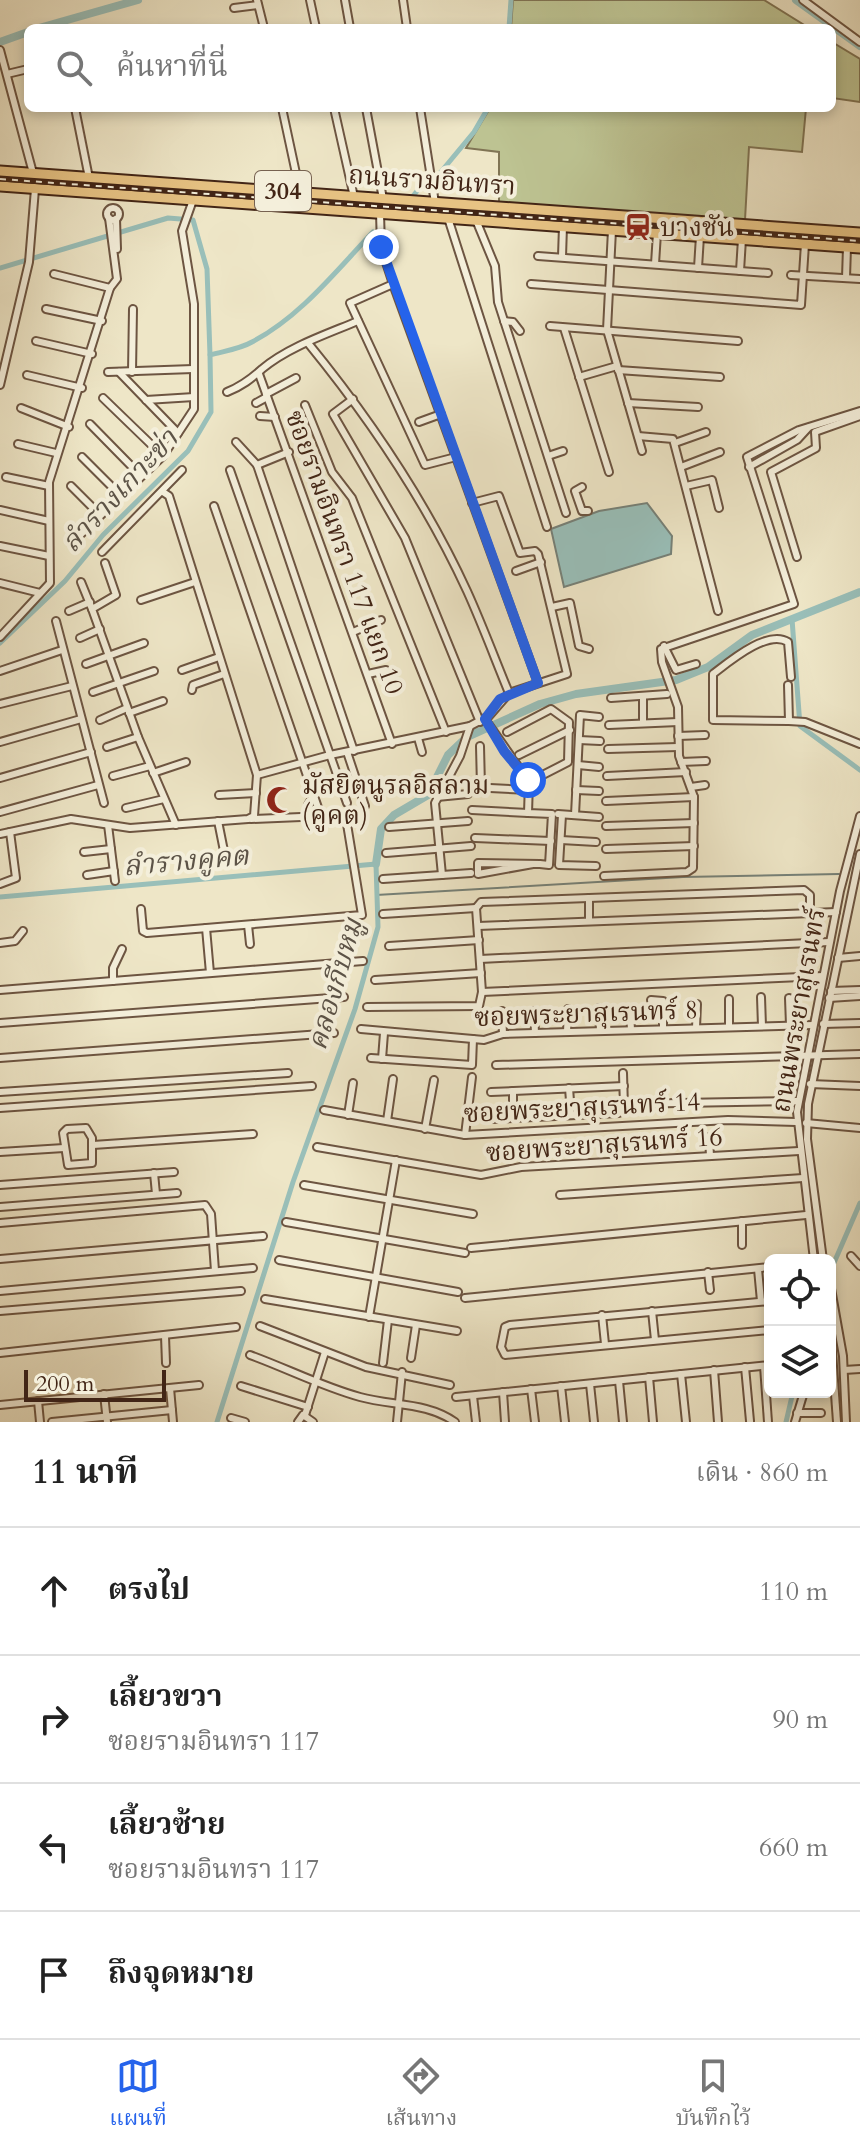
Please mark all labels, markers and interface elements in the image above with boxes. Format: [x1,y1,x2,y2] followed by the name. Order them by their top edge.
[24,24,836,112] search box
[52,46,96,90] icon: search
[116,46,228,87] text: ค้นหาที่นี่
[347,157,517,204] street label: ถนนรามอินทรา
[255,171,311,211] road number: 304
[660,210,734,245] place label: บางชัน
[623,212,653,242] station icon: บางชัน
[363,229,399,265] route end
[277,405,412,699] street label: ซอยรามอินทรา 117 แยก 10
[53,420,188,561] water label: ลำรางเกาะข่า
[510,762,546,798] route start
[302,768,489,833] place label: มัสยิตนูรลอิสลาม (คูคต)
[265,785,295,815] mosque icon: มัสยิตนูรลอิสลาม (คูคต)
[122,836,251,885] water label: ลำรางคูคต
[763,905,834,1115] street label: ถนนพระยาสุเรนทร์
[298,912,372,1055] water label: คลองกีบหมู
[474,992,699,1035] street label: ซอยพระยาสุเรนทร์ 8
[463,1084,701,1131] street label: ซอยพระยาสุเรนทร์ 14
[484,1119,724,1170] street label: ซอยพระยาสุเรนทร์ 16
[764,1254,836,1398] map controls
[764,1254,836,1326] button: locate
[764,1326,836,1398] button: layers
[24,1366,166,1402] scale bar
[36,1369,94,1399] text: 200 m
[32,1449,138,1495] text: 11 นาที
[696,1455,828,1490] text: เดิน · 860 m
[32,1569,76,1613] icon: ahead
[108,1569,190,1610] text: ตรงไป
[759,1574,828,1609] text: 110 m
[108,1676,222,1717] text: เลี้ยวขวา
[32,1697,76,1741] icon: right
[772,1702,828,1737] text: 90 m
[108,1724,319,1759] text: ซอยรามอินทรา 117
[108,1804,226,1845] text: เลี้ยวซ้าย
[32,1825,76,1869] icon: left
[759,1830,828,1865] text: 660 m
[108,1852,319,1887] text: ซอยรามอินทรา 117
[32,1953,76,1997] icon: arrive
[108,1953,254,1994] text: ถึงจุดหมาย
[109,2054,167,2137] tab: แผนที่
[386,2054,457,2137] tab: เส้นทาง
[676,2054,751,2137] tab: บันทึกไว้

